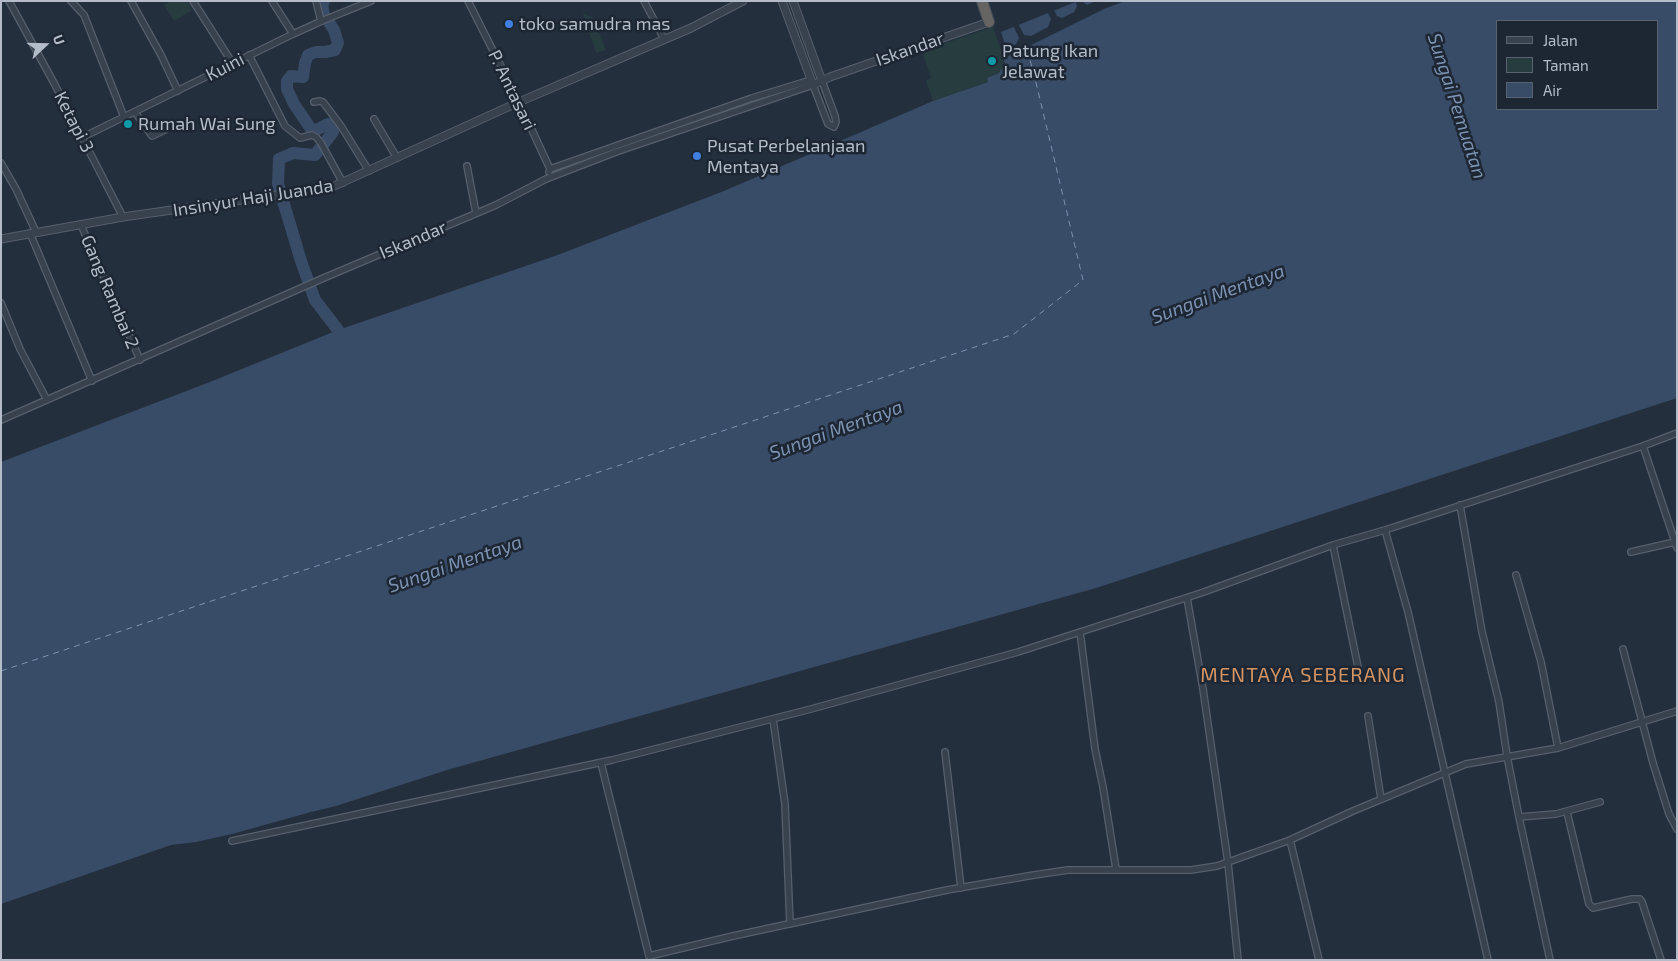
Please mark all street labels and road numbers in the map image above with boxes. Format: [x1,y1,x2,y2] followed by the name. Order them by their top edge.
[873,27,947,71] street label: Iskandar
[483,46,541,134] street label: P. Antasari
[202,48,248,86] street label: Kuini
[49,88,99,156] street label: Ketapi 3
[171,175,335,221] street label: Insinyur Haji Juanda
[376,216,450,264] street label: Iskandar
[76,232,144,352] street label: Gang Rambai 2

